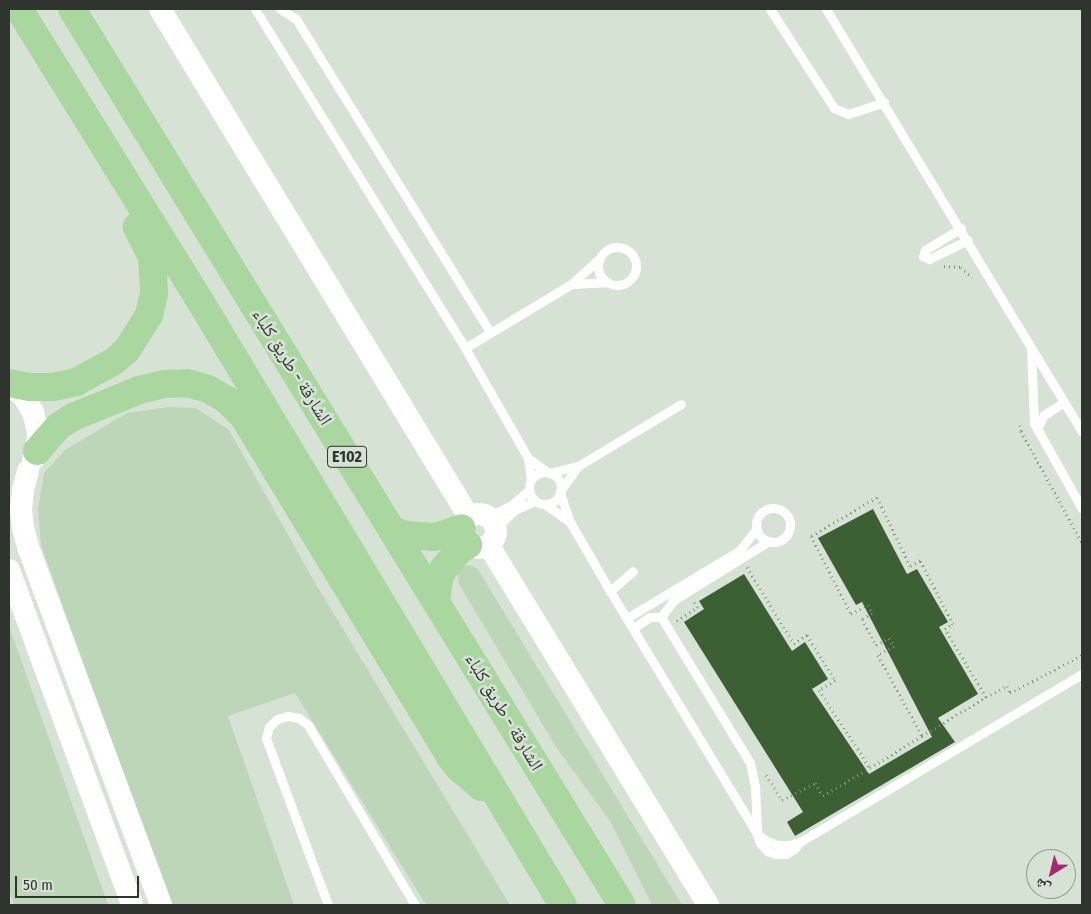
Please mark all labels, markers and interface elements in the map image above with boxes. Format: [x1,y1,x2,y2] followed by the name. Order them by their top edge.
[248,305,336,429] street label: الشارقة - طريق كلباء
[327,444,367,471] road number: E102
[460,649,548,775] street label: الشارقة - طريق كلباء
[1026,849,1076,899] north arrow
[18,866,141,898] scale bar
[1031,874,1053,897] text: ش
[23,876,53,894] text: 50 m

